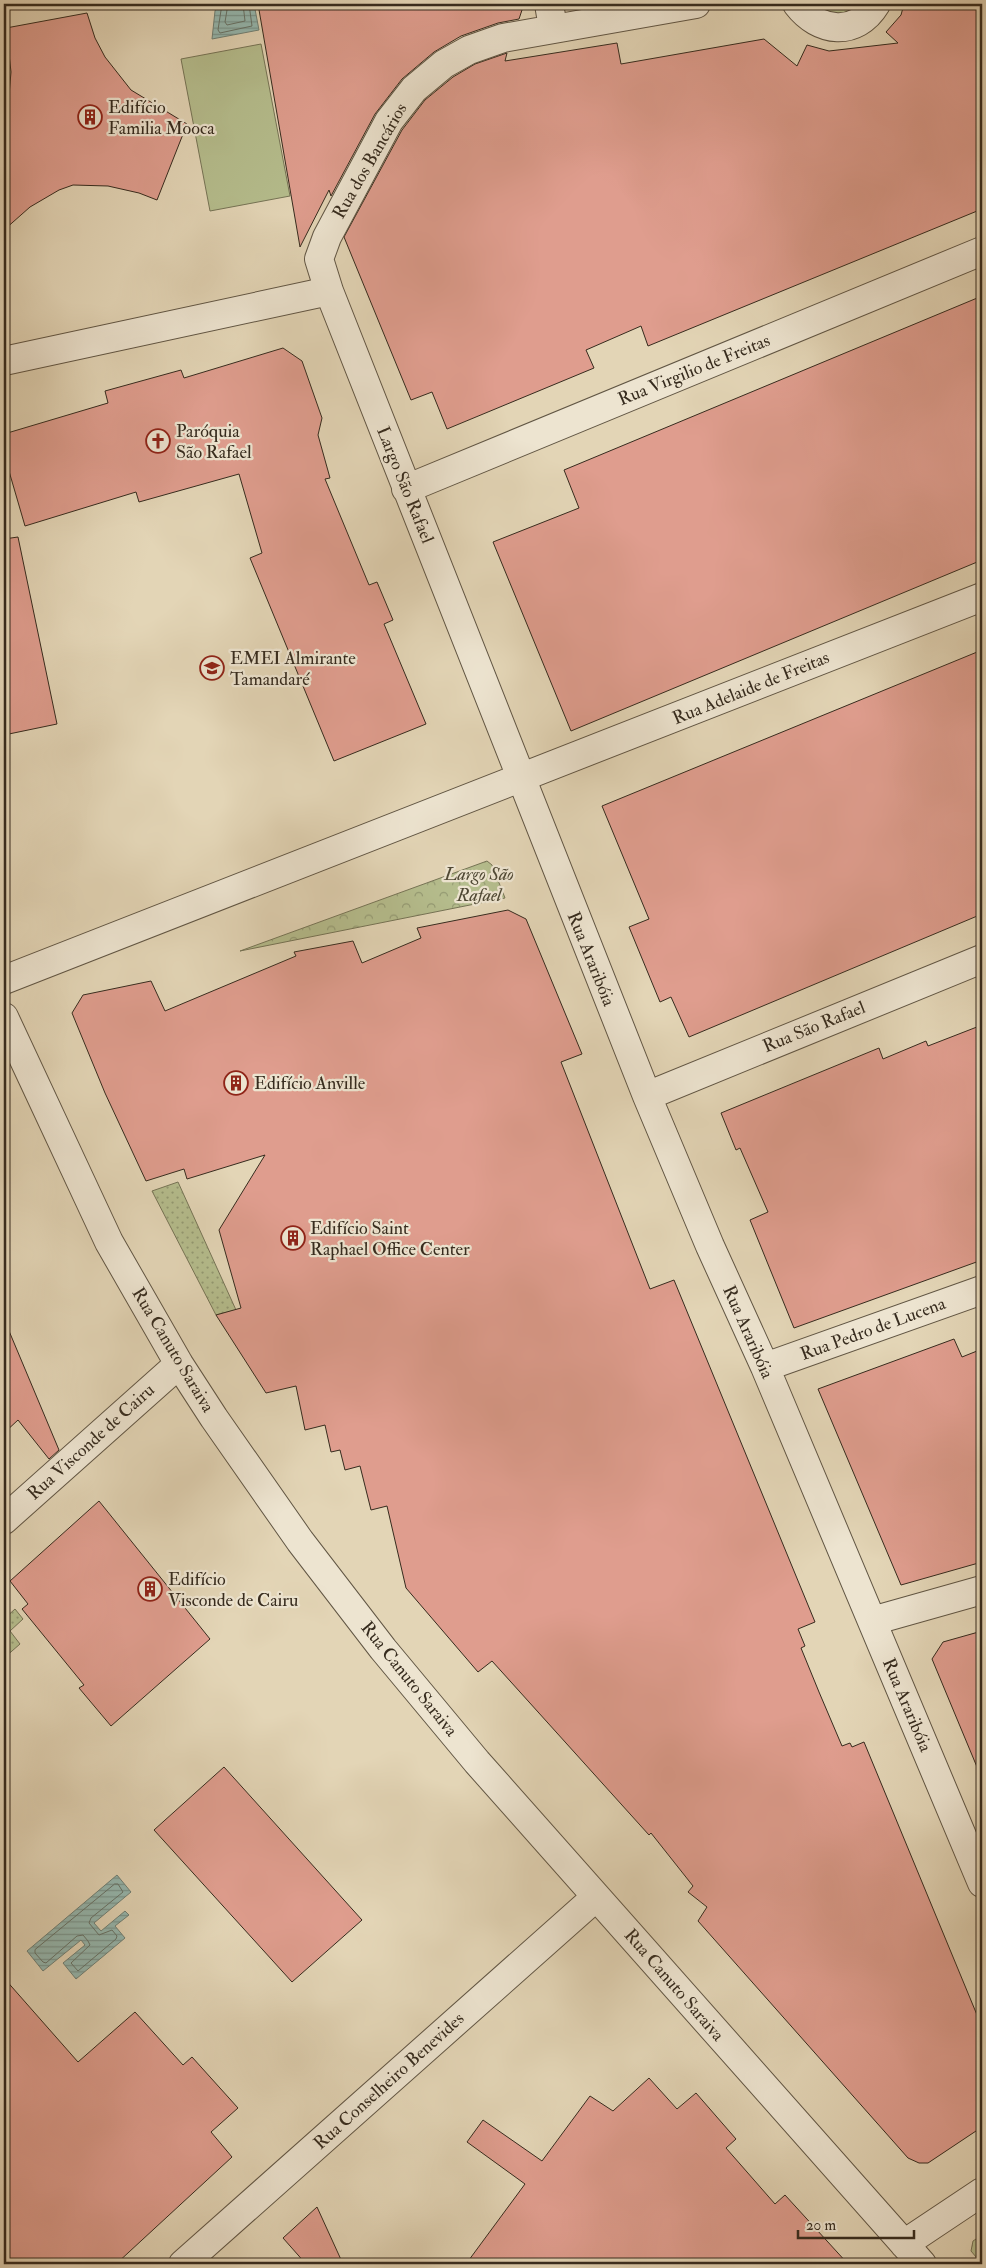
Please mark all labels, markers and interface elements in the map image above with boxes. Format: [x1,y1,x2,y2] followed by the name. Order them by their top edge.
[108,96,215,140] place label: Edifício Familia Mooca
[328,99,412,223] street label: Rua dos Bancários
[77,104,103,130] building icon: Edifício Familia Mooca
[615,329,773,411] street label: Rua Virgilio de Freitas
[176,420,252,464] place label: Paróquia São Rafael
[371,423,439,547] street label: Largo São Rafael
[145,428,171,454] church icon: Paróquia São Rafael
[669,646,833,730] street label: Rua Adelaide de Freitas
[230,647,356,691] place label: EMEI Almirante Tamandaré
[199,655,225,681] school or university icon: EMEI Almirante Tamandaré
[443,863,514,907] park label: Largo São Rafael
[562,908,621,1010] street label: Rua Araribóia
[759,996,869,1058] street label: Rua São Rafael
[223,1070,249,1096] building icon: Edifício Anville
[254,1072,366,1095] place label: Edifício Anville
[310,1217,470,1261] place label: Edifício Saint Raphael Office Center
[280,1225,306,1251] building icon: Edifício Saint Raphael Office Center
[717,1282,779,1383] street label: Rua Araribóia
[127,1283,220,1417] street label: Rua Canuto Saraiva
[797,1292,949,1366] street label: Rua Pedro de Lucena
[23,1379,159,1505] street label: Rua Visconde de Cairu
[168,1568,298,1612] place label: Edifício Visconde de Cairu
[137,1576,163,1602] building icon: Edifício Visconde de Cairu
[355,1617,463,1742] street label: Rua Canuto Saraiva
[877,1655,937,1756] street label: Rua Araribóia
[619,1924,730,2046] street label: Rua Canuto Saraiva
[309,2007,469,2155] street label: Rua Conselheiro Benevides
[798,2208,915,2240] scale bar
[806,2216,836,2235] text: 20 m

